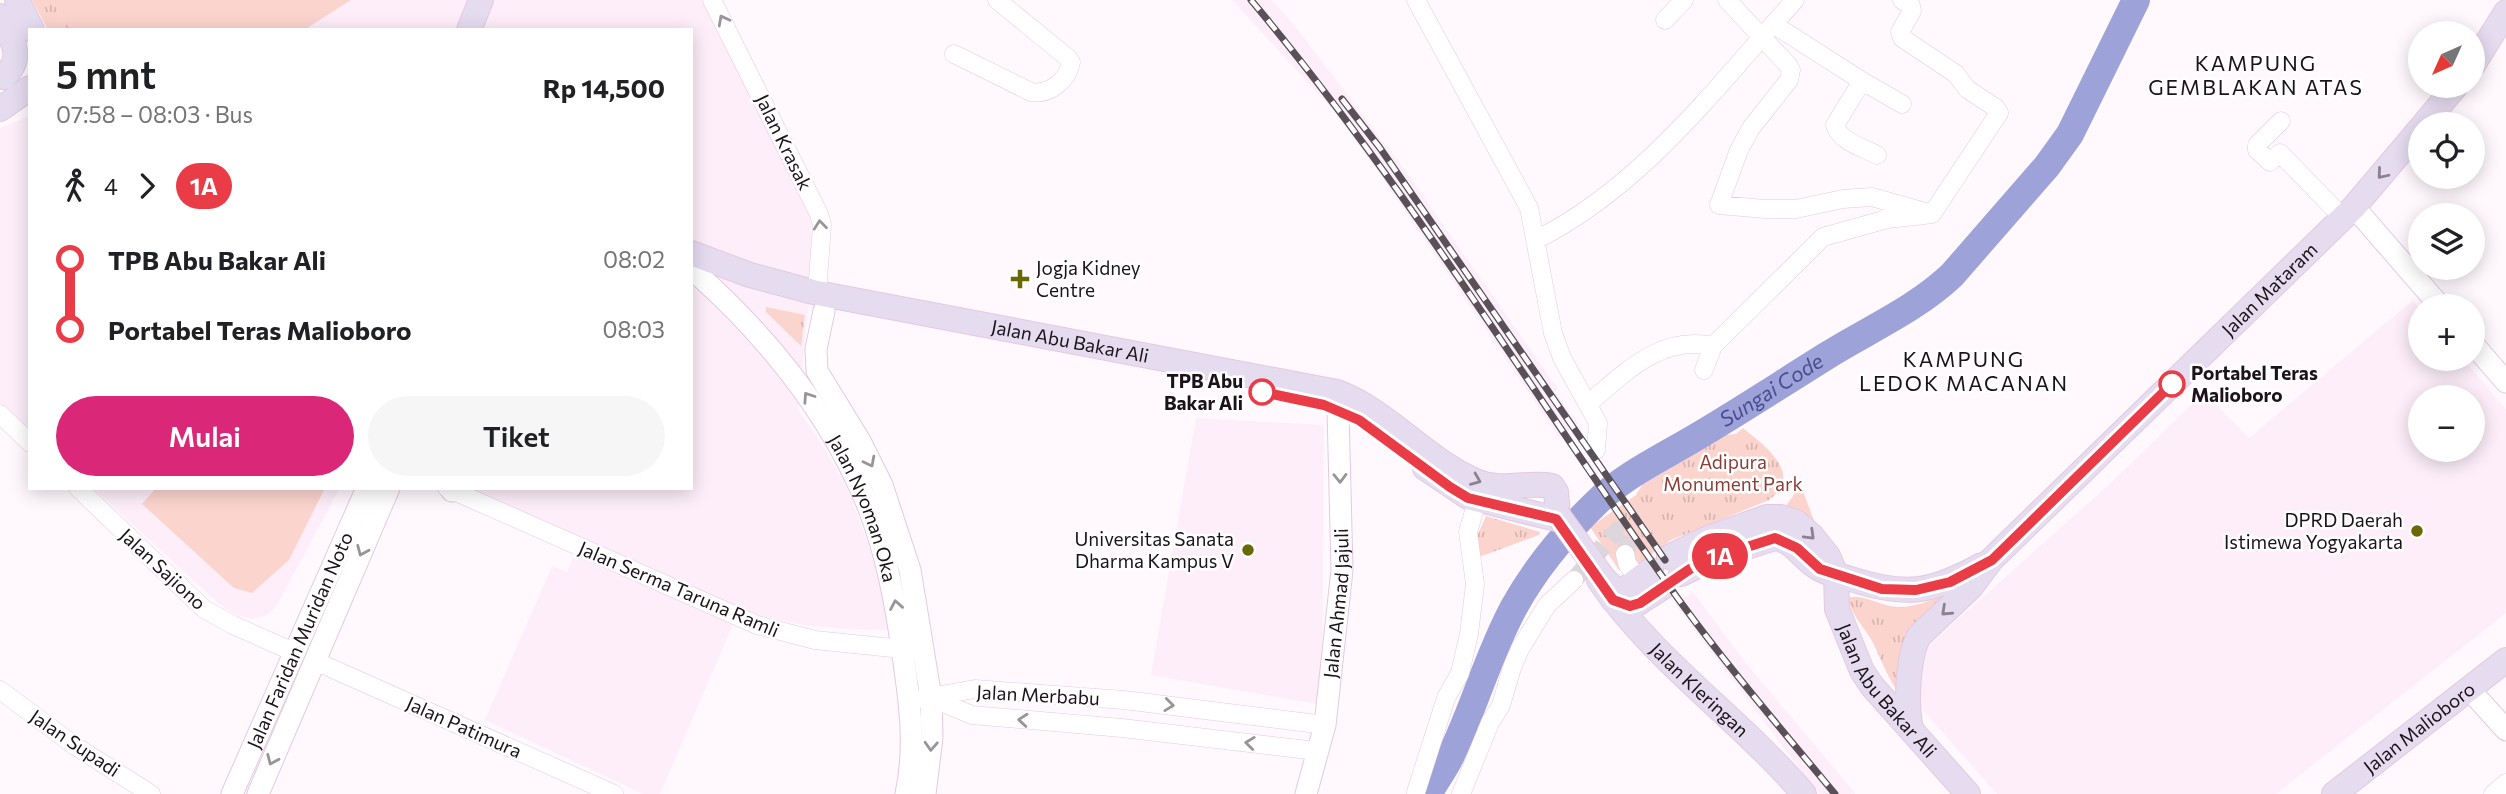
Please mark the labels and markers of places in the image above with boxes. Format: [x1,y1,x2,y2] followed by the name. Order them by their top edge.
[1036,256,1141,301] place label: Jogja Kidney Centre
[1010,269,1030,289] marker: Jogja Kidney Centre
[2191,361,2318,406] place label: Portabel Teras Malioboro
[1164,369,1243,414] place label: TPB Abu Bakar Ali
[2159,371,2185,397] marker: Portabel Teras Malioboro
[1249,379,1275,405] marker: TPB Abu Bakar Ali
[2224,508,2403,553] place label: DPRD Daerah Istimewa Yogyakarta
[2409,523,2425,539] marker: DPRD Daerah Istimewa Yogyakarta
[1074,527,1234,572] place label: Universitas Sanata Dharma Kampus V
[1240,542,1256,558] marker: Universitas Sanata Dharma Kampus V

